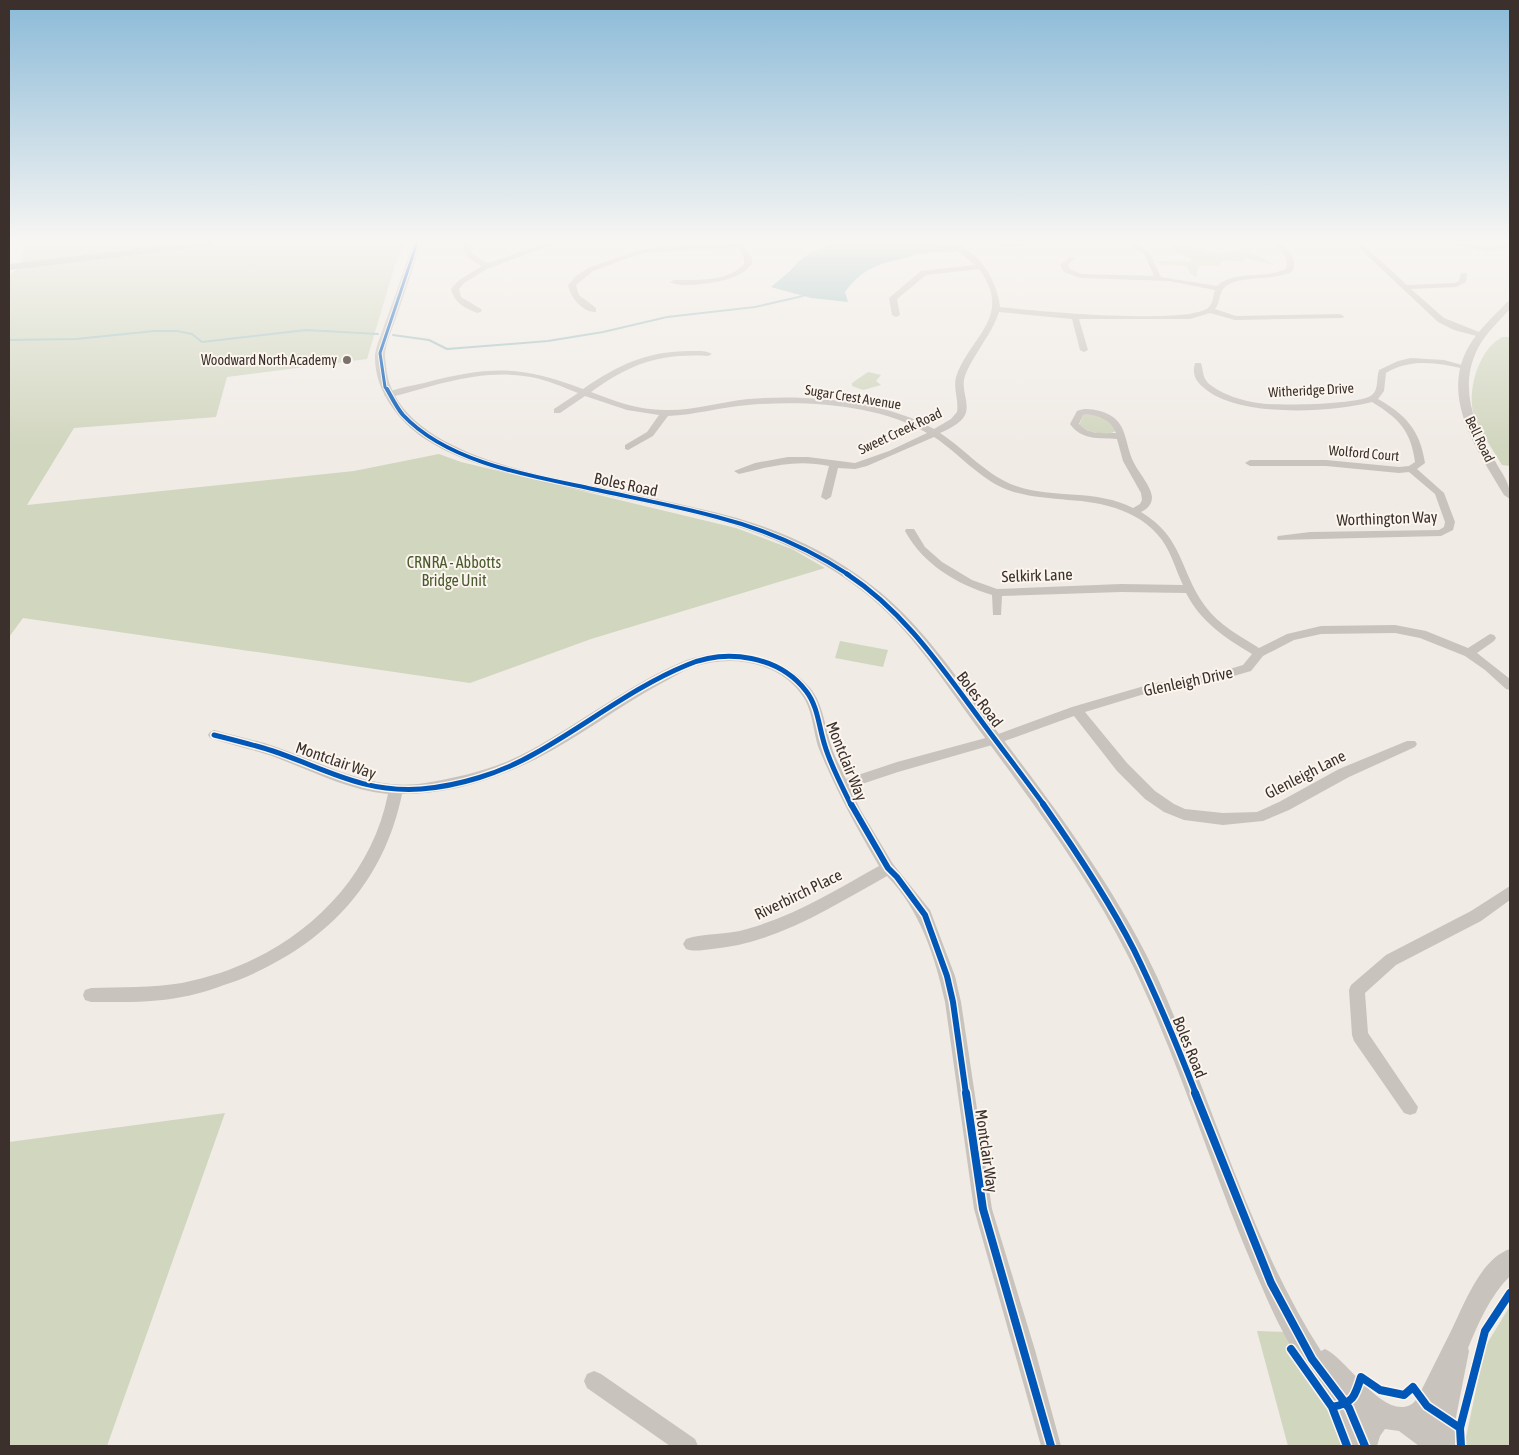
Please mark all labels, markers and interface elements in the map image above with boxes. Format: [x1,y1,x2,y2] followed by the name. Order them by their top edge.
[201,352,337,368] place label: Woodward North Academy
[341,354,353,366] marker: Woodward North Academy
[1268,380,1354,400] street label: Witheridge Drive
[804,381,902,413] street label: Sugar Crest Avenue
[856,405,944,457] street label: Sweet Creek Road
[1462,413,1498,465] street label: Bell Road
[1328,442,1400,464] street label: Wolford Court
[592,468,660,500] street label: Boles Road
[1336,507,1438,530] street label: Worthington Way
[407,553,501,590] park label: CRNRA - Abbotts Bridge Unit
[1001,565,1073,585] street label: Selkirk Lane
[1142,663,1234,700] street label: Glenleigh Drive
[953,668,1007,730] street label: Boles Road
[822,719,871,804] street label: Montclair Way
[293,738,379,783] street label: Montclair Way
[1262,746,1349,803] street label: Glenleigh Lane
[752,865,844,923] street label: Riverbirch Place
[1170,1014,1210,1080] street label: Boles Road
[971,1108,1002,1194] street label: Montclair Way

